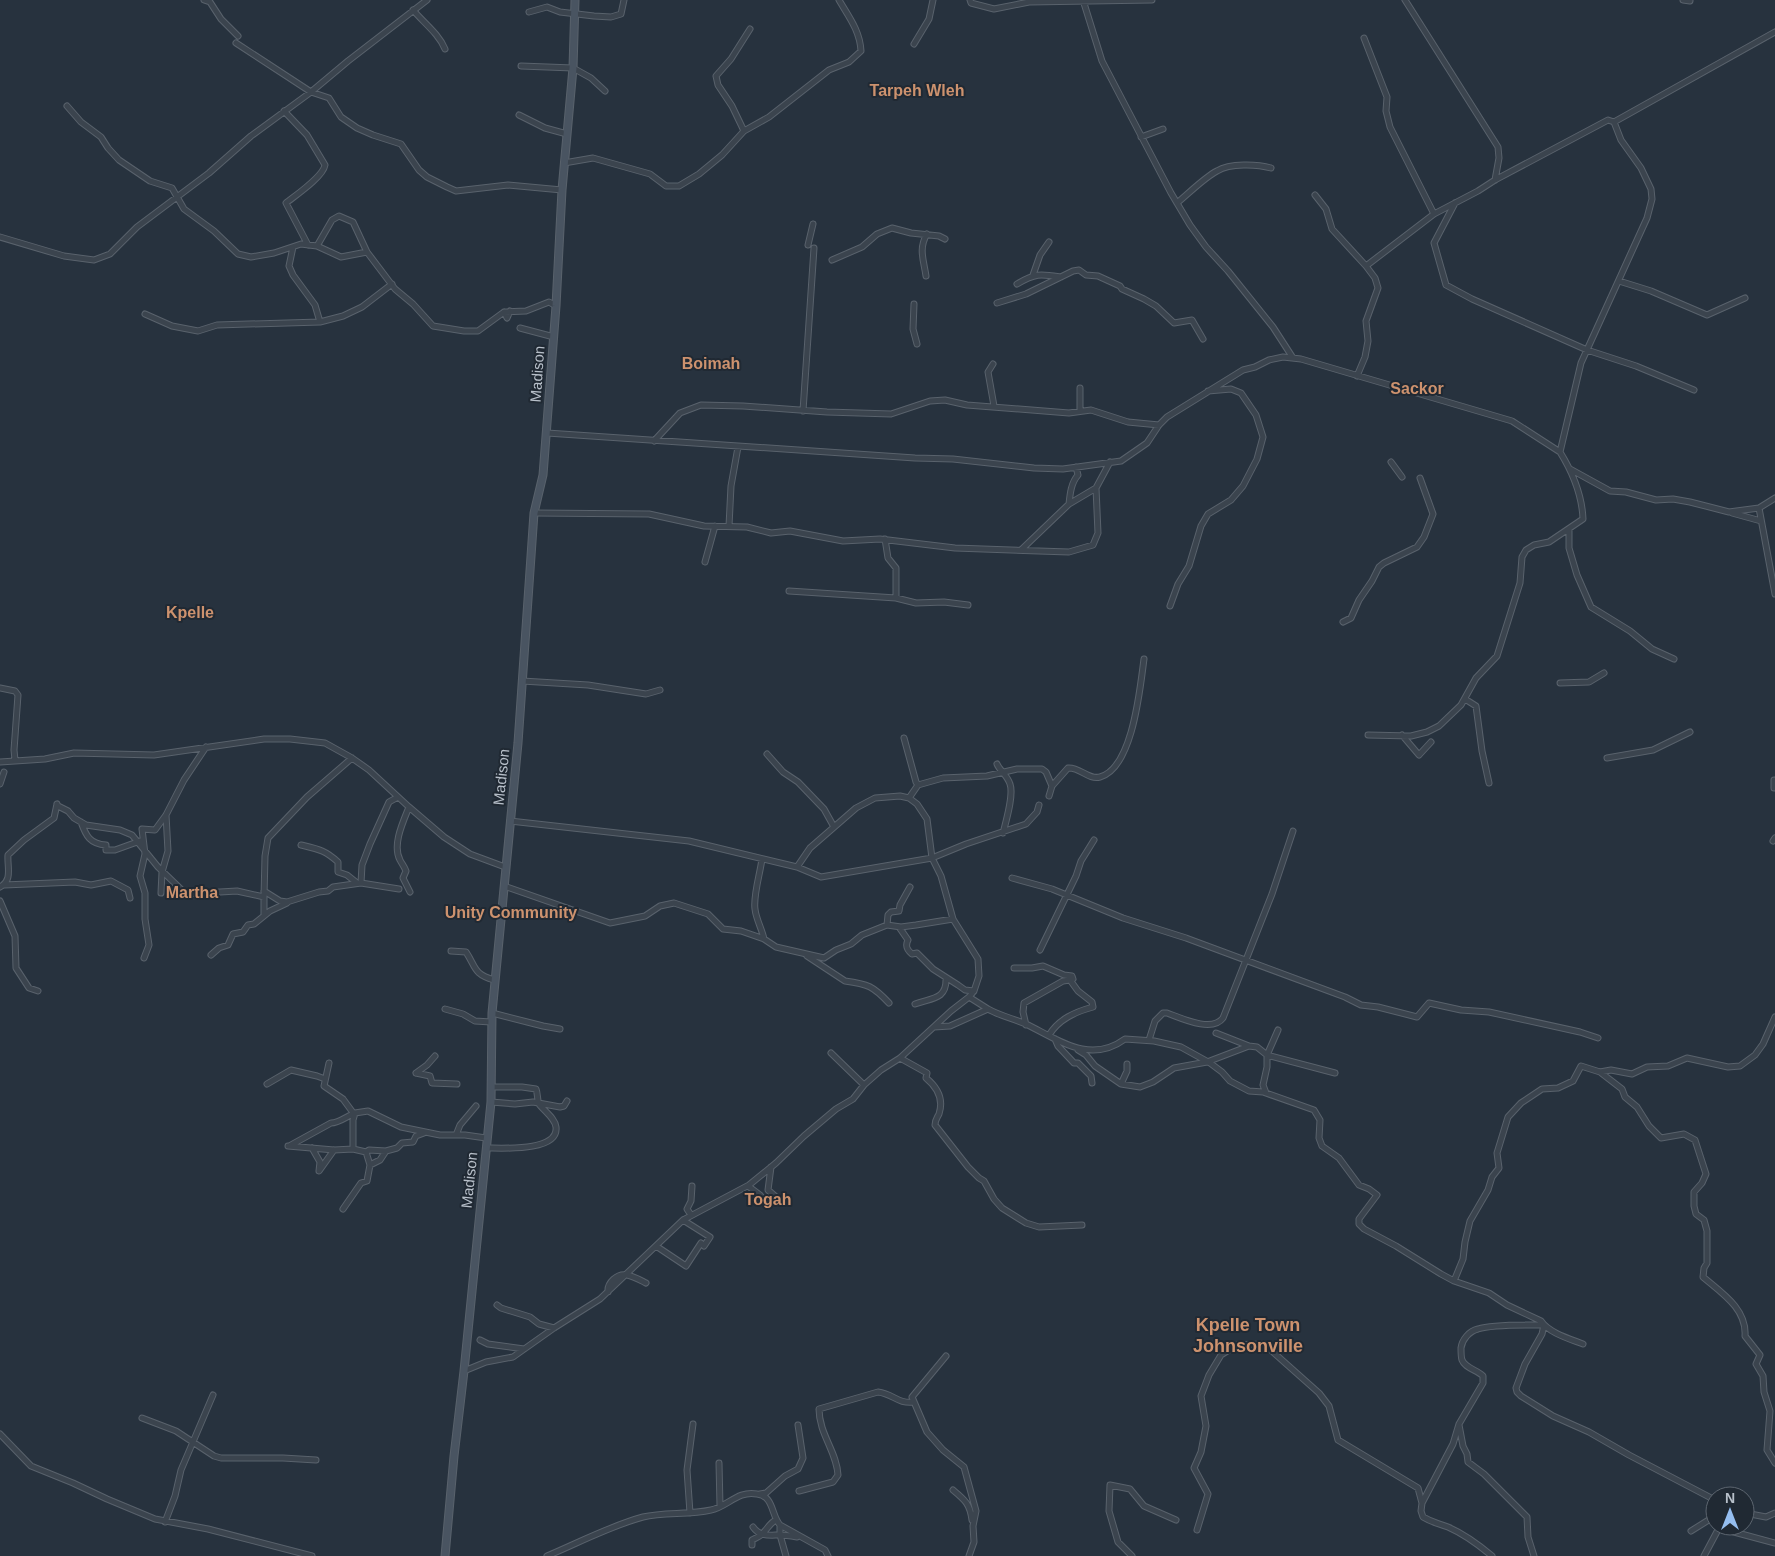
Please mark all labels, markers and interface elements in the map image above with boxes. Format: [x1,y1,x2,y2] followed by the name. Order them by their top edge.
[870,82,964,99] district label: Tarpeh Wleh
[527,345,547,403] street label: Madison
[682,355,740,372] district label: Boimah
[1390,380,1444,397] district label: Sackor
[166,604,214,621] district label: Kpelle
[490,748,512,806] street label: Madison
[166,884,218,901] district label: Martha
[445,904,577,921] district label: Unity Community
[458,1151,480,1209] street label: Madison
[745,1191,791,1208] district label: Togah
[1193,1315,1303,1356] district label: Kpelle Town Johnsonville
[1705,1486,1755,1536] north arrow
[1725,1490,1735,1506] text: N

